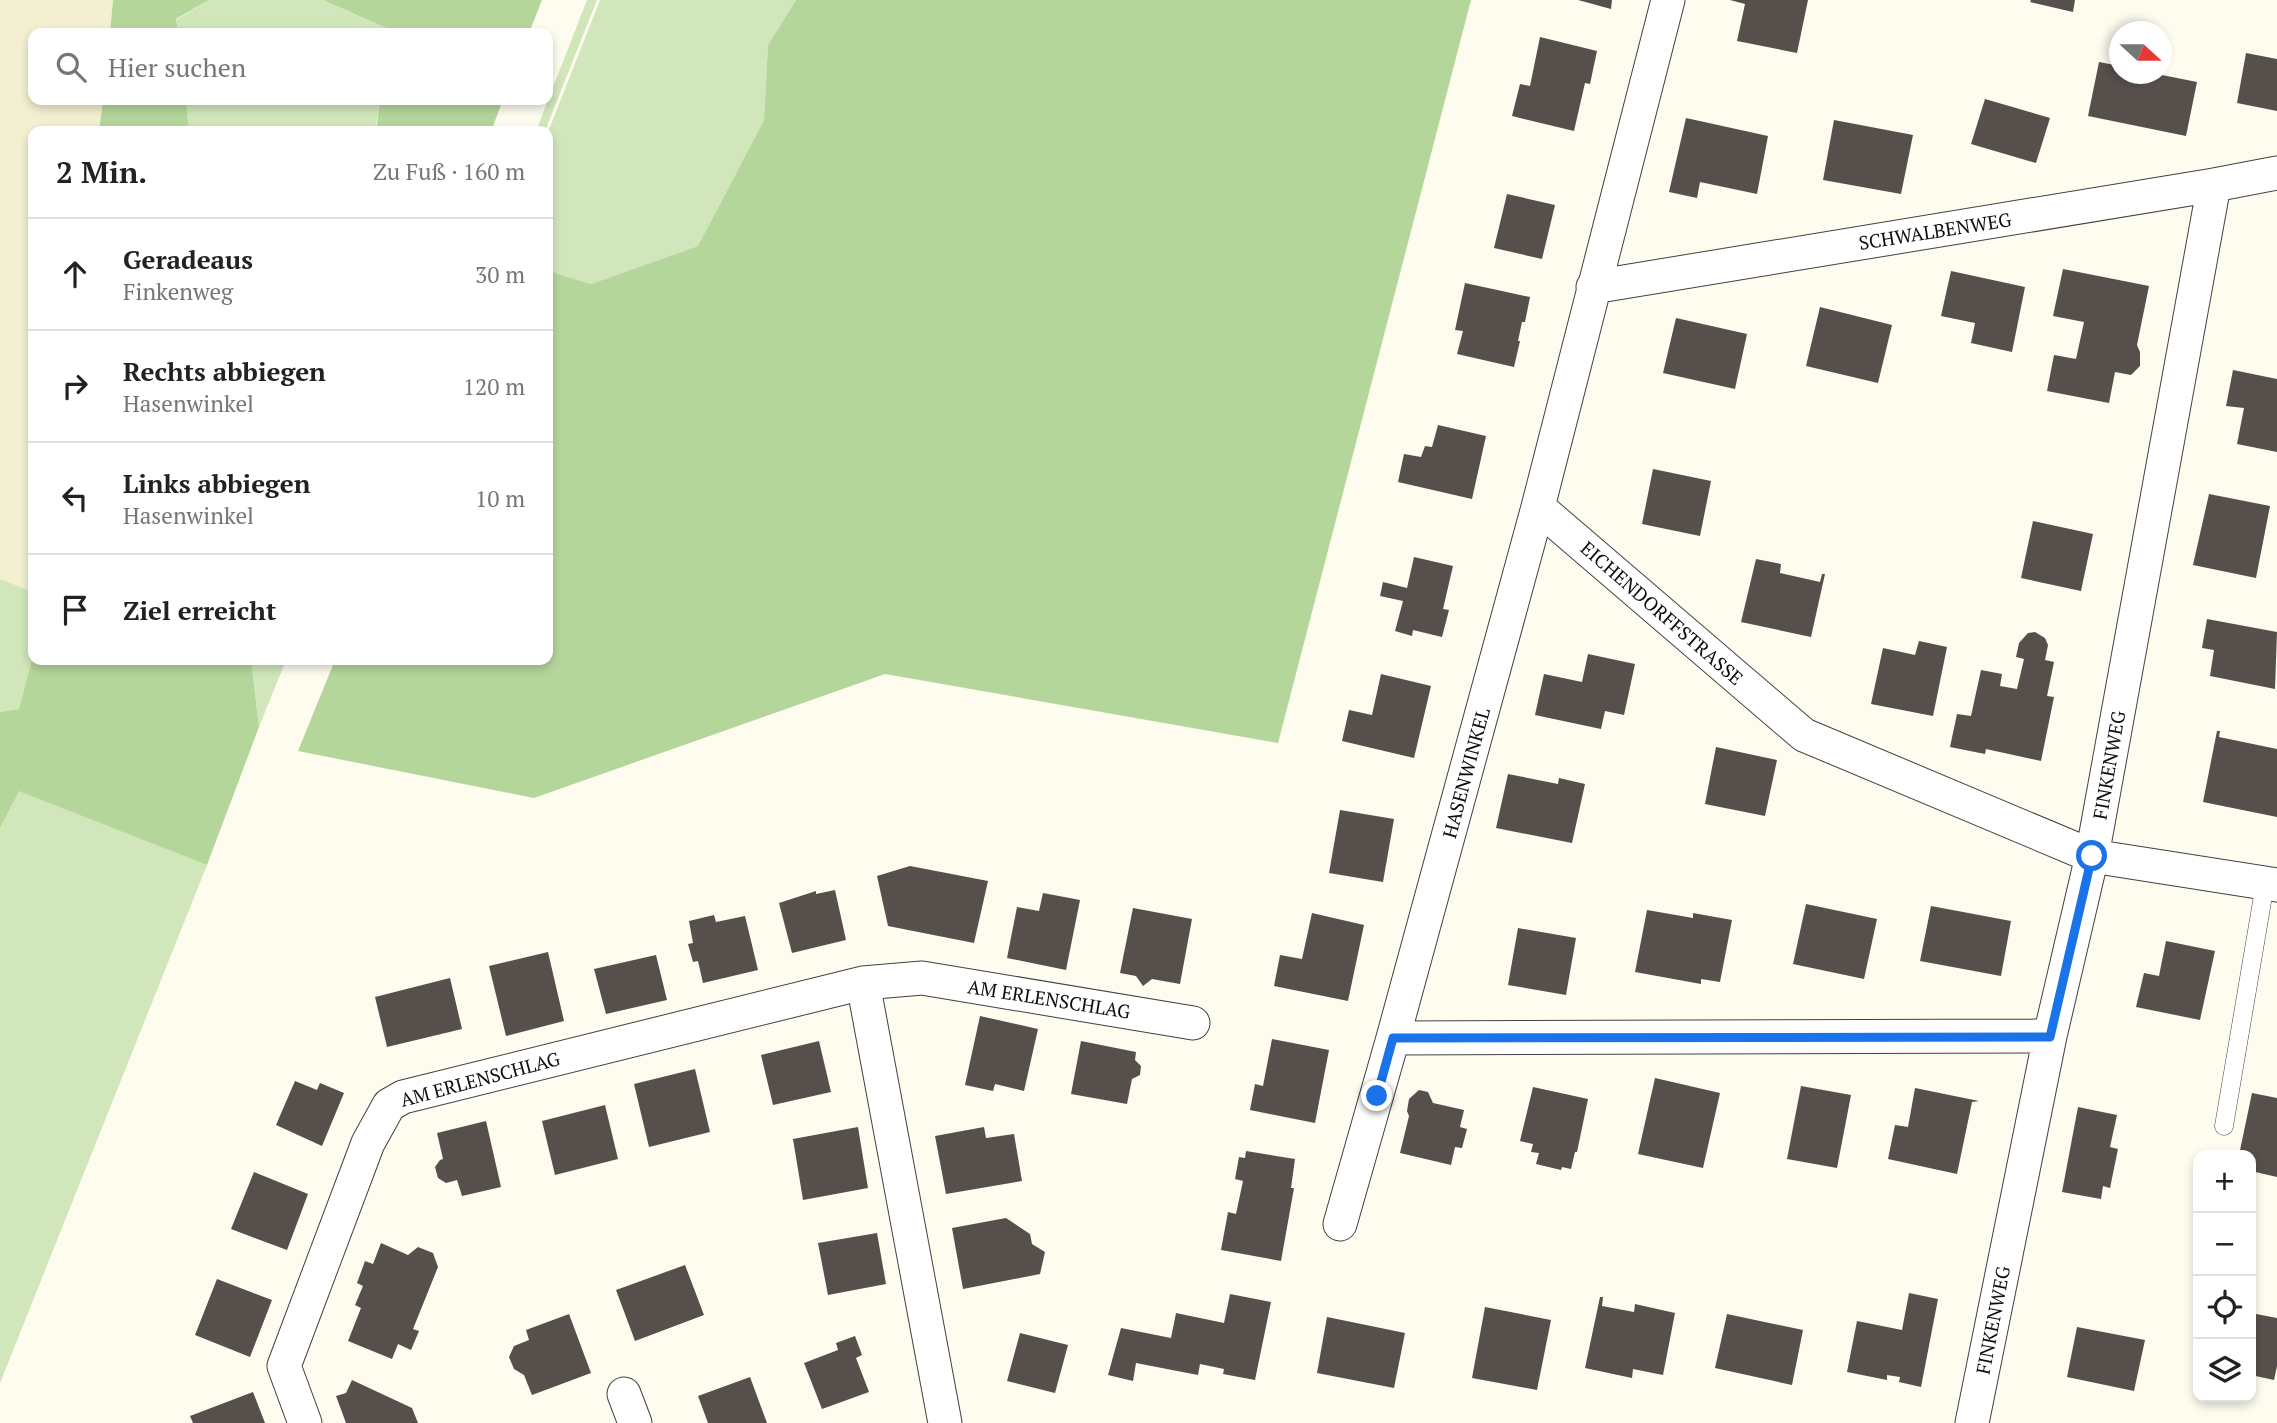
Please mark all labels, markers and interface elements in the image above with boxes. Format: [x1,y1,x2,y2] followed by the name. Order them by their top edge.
[2109,21,2172,84] north arrow
[28,28,553,105] search box
[52,48,90,86] icon: search
[108,50,246,84] text: Hier suchen
[56,152,147,192] text: 2 Min.
[373,156,525,187] text: Zu Fuß · 160 m
[1857,206,2013,255] street label: SCHWALBENWEG
[123,242,253,276] text: Geradeaus
[56,255,94,293] icon: ahead
[475,259,525,290] text: 30 m
[123,276,233,307] text: Finkenweg
[123,354,326,388] text: Rechts abbiegen
[56,367,94,405] icon: right
[463,371,525,402] text: 120 m
[123,388,254,419] text: Hasenwinkel
[123,466,311,500] text: Links abbiegen
[56,479,94,517] icon: left
[475,483,525,514] text: 10 m
[123,500,254,531] text: Hasenwinkel
[1576,535,1749,690] street label: EICHENDORFFSTRASSE
[56,591,94,629] icon: arrive
[123,593,276,627] text: Ziel erreicht
[1436,704,1495,841] street label: HASENWINKEL
[2087,709,2130,821] street label: FINKENWEG
[2076,840,2107,871] route start
[966,973,1132,1024] street label: AM ERLENSCHLAG
[397,1045,562,1112] street label: AM ERLENSCHLAG
[1361,1080,1392,1111] route end
[2193,1150,2256,1402] map controls
[2193,1150,2256,1213] button: +
[2193,1213,2256,1276] button: −
[1970,1263,2015,1376] street label: FINKENWEG
[2193,1276,2256,1339] button: locate
[2193,1339,2256,1402] button: layers

